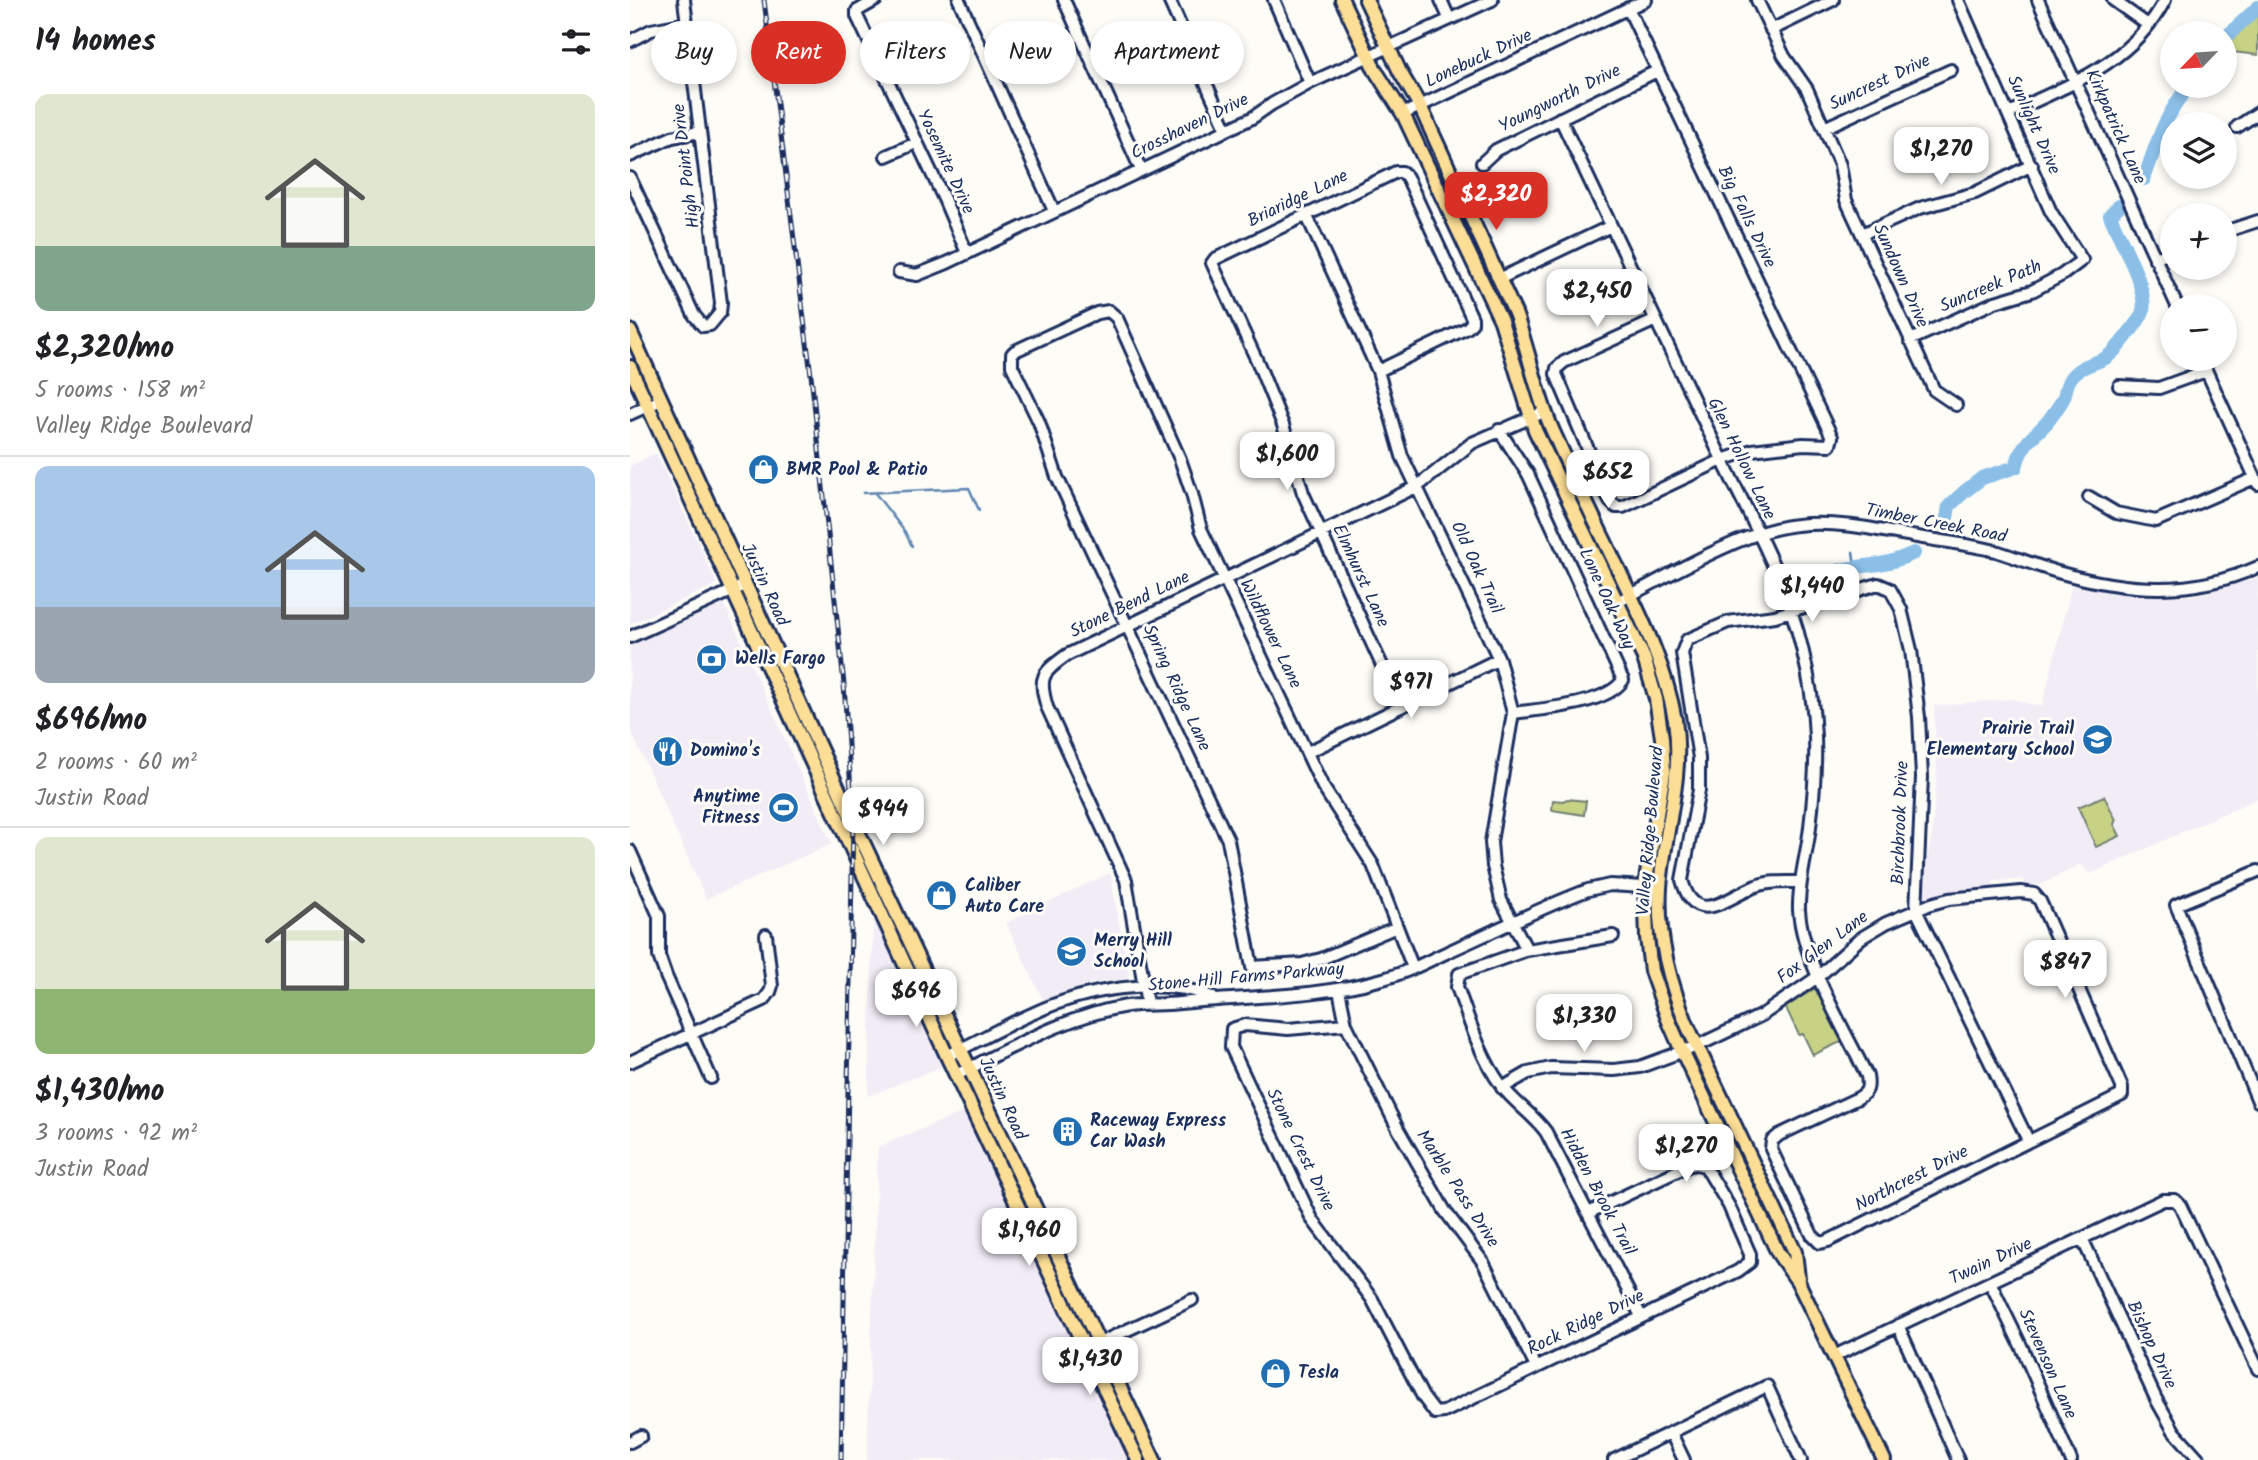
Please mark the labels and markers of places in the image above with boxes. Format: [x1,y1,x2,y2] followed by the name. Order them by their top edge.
[1884,128,1998,187] pin: $1,270
[1439,173,1553,232] pin: $2,320
[1540,270,1654,329] pin: $2,450
[1230,433,1344,492] pin: $1,600
[1567,450,1649,510] pin: $652
[746,453,780,487] shop icon: BMR Pool & Patio
[786,456,928,485] place label: BMR Pool & Patio
[1755,564,1869,624] pin: $1,440
[695,642,729,676] bank icon: Wells Fargo
[735,645,825,674] place label: Wells Fargo
[1370,660,1452,720] pin: $971
[1927,715,2074,765] place label: Prairie Trail Elementary School
[2080,722,2114,756] school or university icon: Prairie Trail Elementary School
[650,734,684,768] restaurant icon: Domino's
[690,737,761,766] place label: Domino's
[693,783,761,833] place label: Anytime Fitness
[842,788,924,847] pin: $944
[766,790,800,824] sports icon: Anytime Fitness
[965,872,1044,922] place label: Caliber Auto Care
[925,879,959,913] shop icon: Caliber Auto Care
[1094,927,1172,977] place label: Merry Hill School
[1054,934,1088,968] school or university icon: Merry Hill School
[2024,940,2106,1000] pin: $847
[875,970,957,1029] pin: $696
[1527,995,1641,1054] pin: $1,330
[1090,1107,1227,1157] place label: Raceway Express Car Wash
[1050,1114,1084,1148] building icon: Raceway Express Car Wash
[1629,1124,1743,1184] pin: $1,270
[972,1208,1086,1268] pin: $1,960
[1033,1338,1147,1397] pin: $1,430
[1258,1356,1292,1390] shop icon: Tesla
[1298,1359,1339,1388] place label: Tesla

